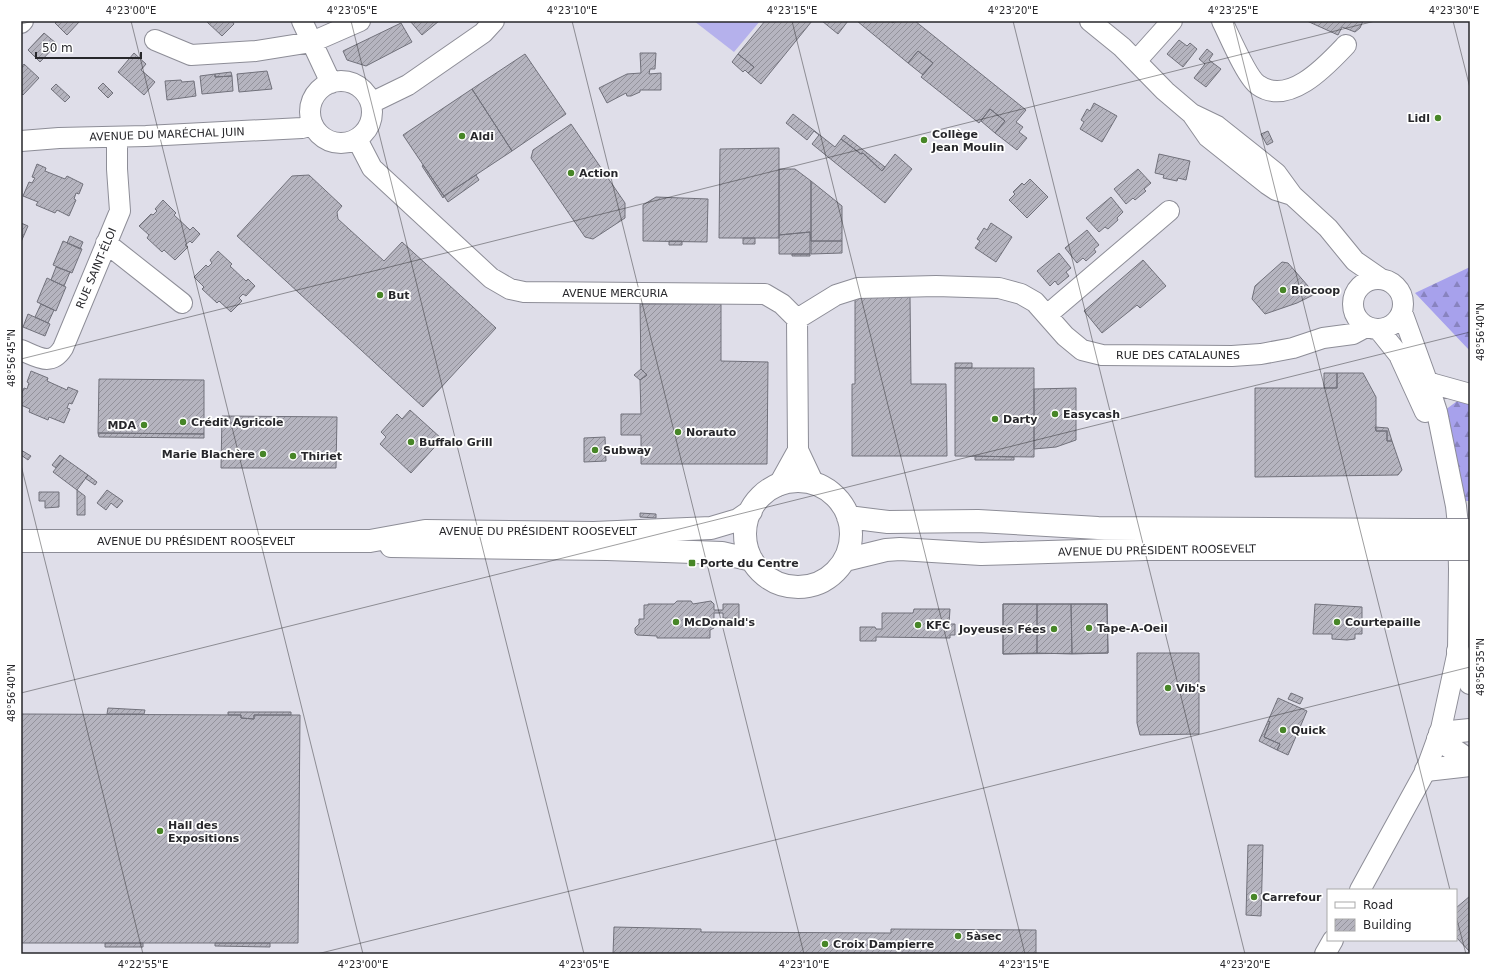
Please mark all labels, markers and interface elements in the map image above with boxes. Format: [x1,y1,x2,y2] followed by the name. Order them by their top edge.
[106,5,156,16] text: 4°23'00"E
[327,5,377,16] text: 4°23'05"E
[547,5,597,16] text: 4°23'10"E
[767,5,817,16] text: 4°23'15"E
[988,5,1038,16] text: 4°23'20"E
[1208,5,1258,16] text: 4°23'25"E
[1429,5,1479,16] text: 4°23'30"E
[36,34,141,60] scale bar
[42,41,73,55] text: 50 m
[1408,112,1430,125] place label: Lidl
[1433,113,1443,123] marker: Lidl
[89,125,245,144] street label: AVENUE DU MARÉCHAL JUIN
[931,128,1004,154] place label: Collège Jean Moulin
[470,130,494,143] place label: Aldi
[457,131,467,141] marker: Aldi
[919,135,929,145] marker: Collège Jean Moulin
[579,167,618,180] place label: Action
[566,168,576,178] marker: Action
[74,226,119,311] street label: RUE SAINT-ÉLOI
[1291,284,1340,297] place label: Biocoop
[1278,285,1288,295] marker: Biocoop
[562,287,668,300] street label: AVENUE MERCURIA
[388,289,409,302] place label: But
[375,290,385,300] marker: But
[1475,303,1486,361] text: 48°56'40"N
[6,329,17,387] text: 48°56'45"N
[1116,349,1240,362] street label: RUE DES CATALAUNES
[1063,408,1120,421] place label: Easycash
[1050,409,1060,419] marker: Easycash
[1003,413,1037,426] place label: Darty
[990,414,1000,424] marker: Darty
[191,416,284,429] place label: Crédit Agricole
[178,417,188,427] marker: Crédit Agricole
[107,419,136,432] place label: MDA
[139,420,149,430] marker: MDA
[686,426,737,439] place label: Norauto
[673,427,683,437] marker: Norauto
[419,436,492,449] place label: Buffalo Grill
[406,437,416,447] marker: Buffalo Grill
[603,444,651,457] place label: Subway
[590,445,600,455] marker: Subway
[162,448,255,461] place label: Marie Blachère
[258,449,268,459] marker: Marie Blachère
[301,450,342,463] place label: Thiriet
[288,451,298,461] marker: Thiriet
[439,525,637,538] street label: AVENUE DU PRÉSIDENT ROOSEVELT
[97,535,295,548] street label: AVENUE DU PRÉSIDENT ROOSEVELT
[1058,542,1256,559] street label: AVENUE DU PRÉSIDENT ROOSEVELT
[700,557,799,570] place label: Porte du Centre
[687,558,697,568] marker: Porte du Centre
[684,616,755,629] place label: McDonald's
[1345,616,1421,629] place label: Courtepaille
[671,617,681,627] marker: McDonald's
[1332,617,1342,627] marker: Courtepaille
[926,619,950,632] place label: KFC
[913,620,923,630] marker: KFC
[1097,622,1168,635] place label: Tape-A-Oeil
[958,623,1046,636] place label: Joyeuses Fées
[1084,623,1094,633] marker: Tape-A-Oeil
[1049,624,1059,634] marker: Joyeuses Fées
[1475,638,1486,696] text: 48°56'35"N
[6,664,17,722] text: 48°56'40"N
[1176,682,1206,695] place label: Vib's
[1163,683,1173,693] marker: Vib's
[1291,724,1326,737] place label: Quick
[1278,725,1288,735] marker: Quick
[168,819,240,845] place label: Hall des Expositions
[155,826,165,836] marker: Hall des Expositions
[1327,889,1457,941] legend
[1262,891,1322,904] place label: Carrefour
[1249,892,1259,902] marker: Carrefour
[1363,898,1393,912] text: Road
[1363,918,1412,932] text: Building
[966,930,1002,943] place label: 5àsec
[953,931,963,941] marker: 5àsec
[833,938,934,951] place label: Croix Dampierre
[820,939,830,949] marker: Croix Dampierre
[118,959,168,970] text: 4°22'55"E
[338,959,388,970] text: 4°23'00"E
[559,959,609,970] text: 4°23'05"E
[779,959,829,970] text: 4°23'10"E
[999,959,1049,970] text: 4°23'15"E
[1220,959,1270,970] text: 4°23'20"E

